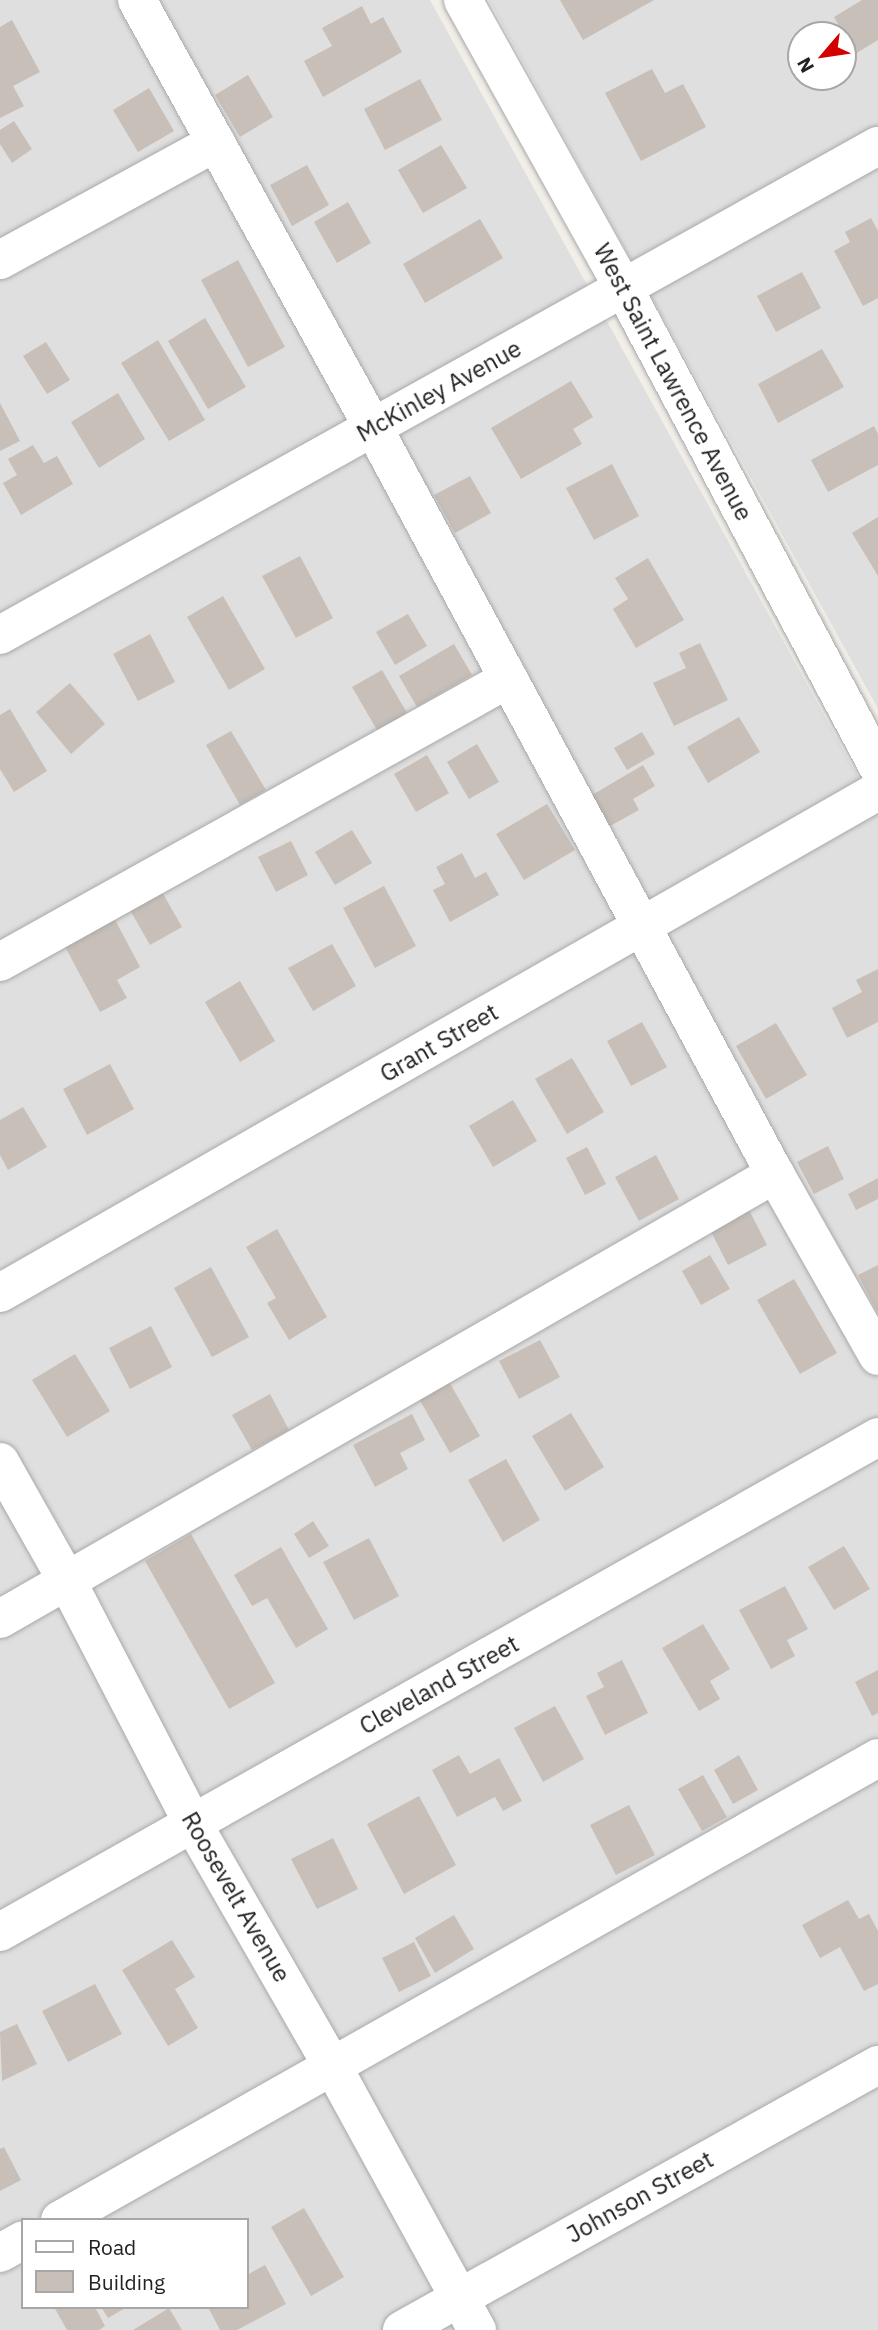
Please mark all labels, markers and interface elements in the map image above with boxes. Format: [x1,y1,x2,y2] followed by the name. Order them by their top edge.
[787,21,857,91] north arrow
[792,53,819,77] text: N
[588,238,758,526] street label: West Saint Lawrence Avenue
[352,334,526,448] street label: McKinley Avenue
[375,998,503,1088] street label: Grant Street
[354,1629,524,1741] street label: Cleveland Street
[176,1807,296,1987] street label: Roosevelt Avenue
[562,2145,718,2249] street label: Johnson Street
[21,2218,248,2309] legend
[88,2233,136,2261] text: Road
[88,2268,165,2296] text: Building

